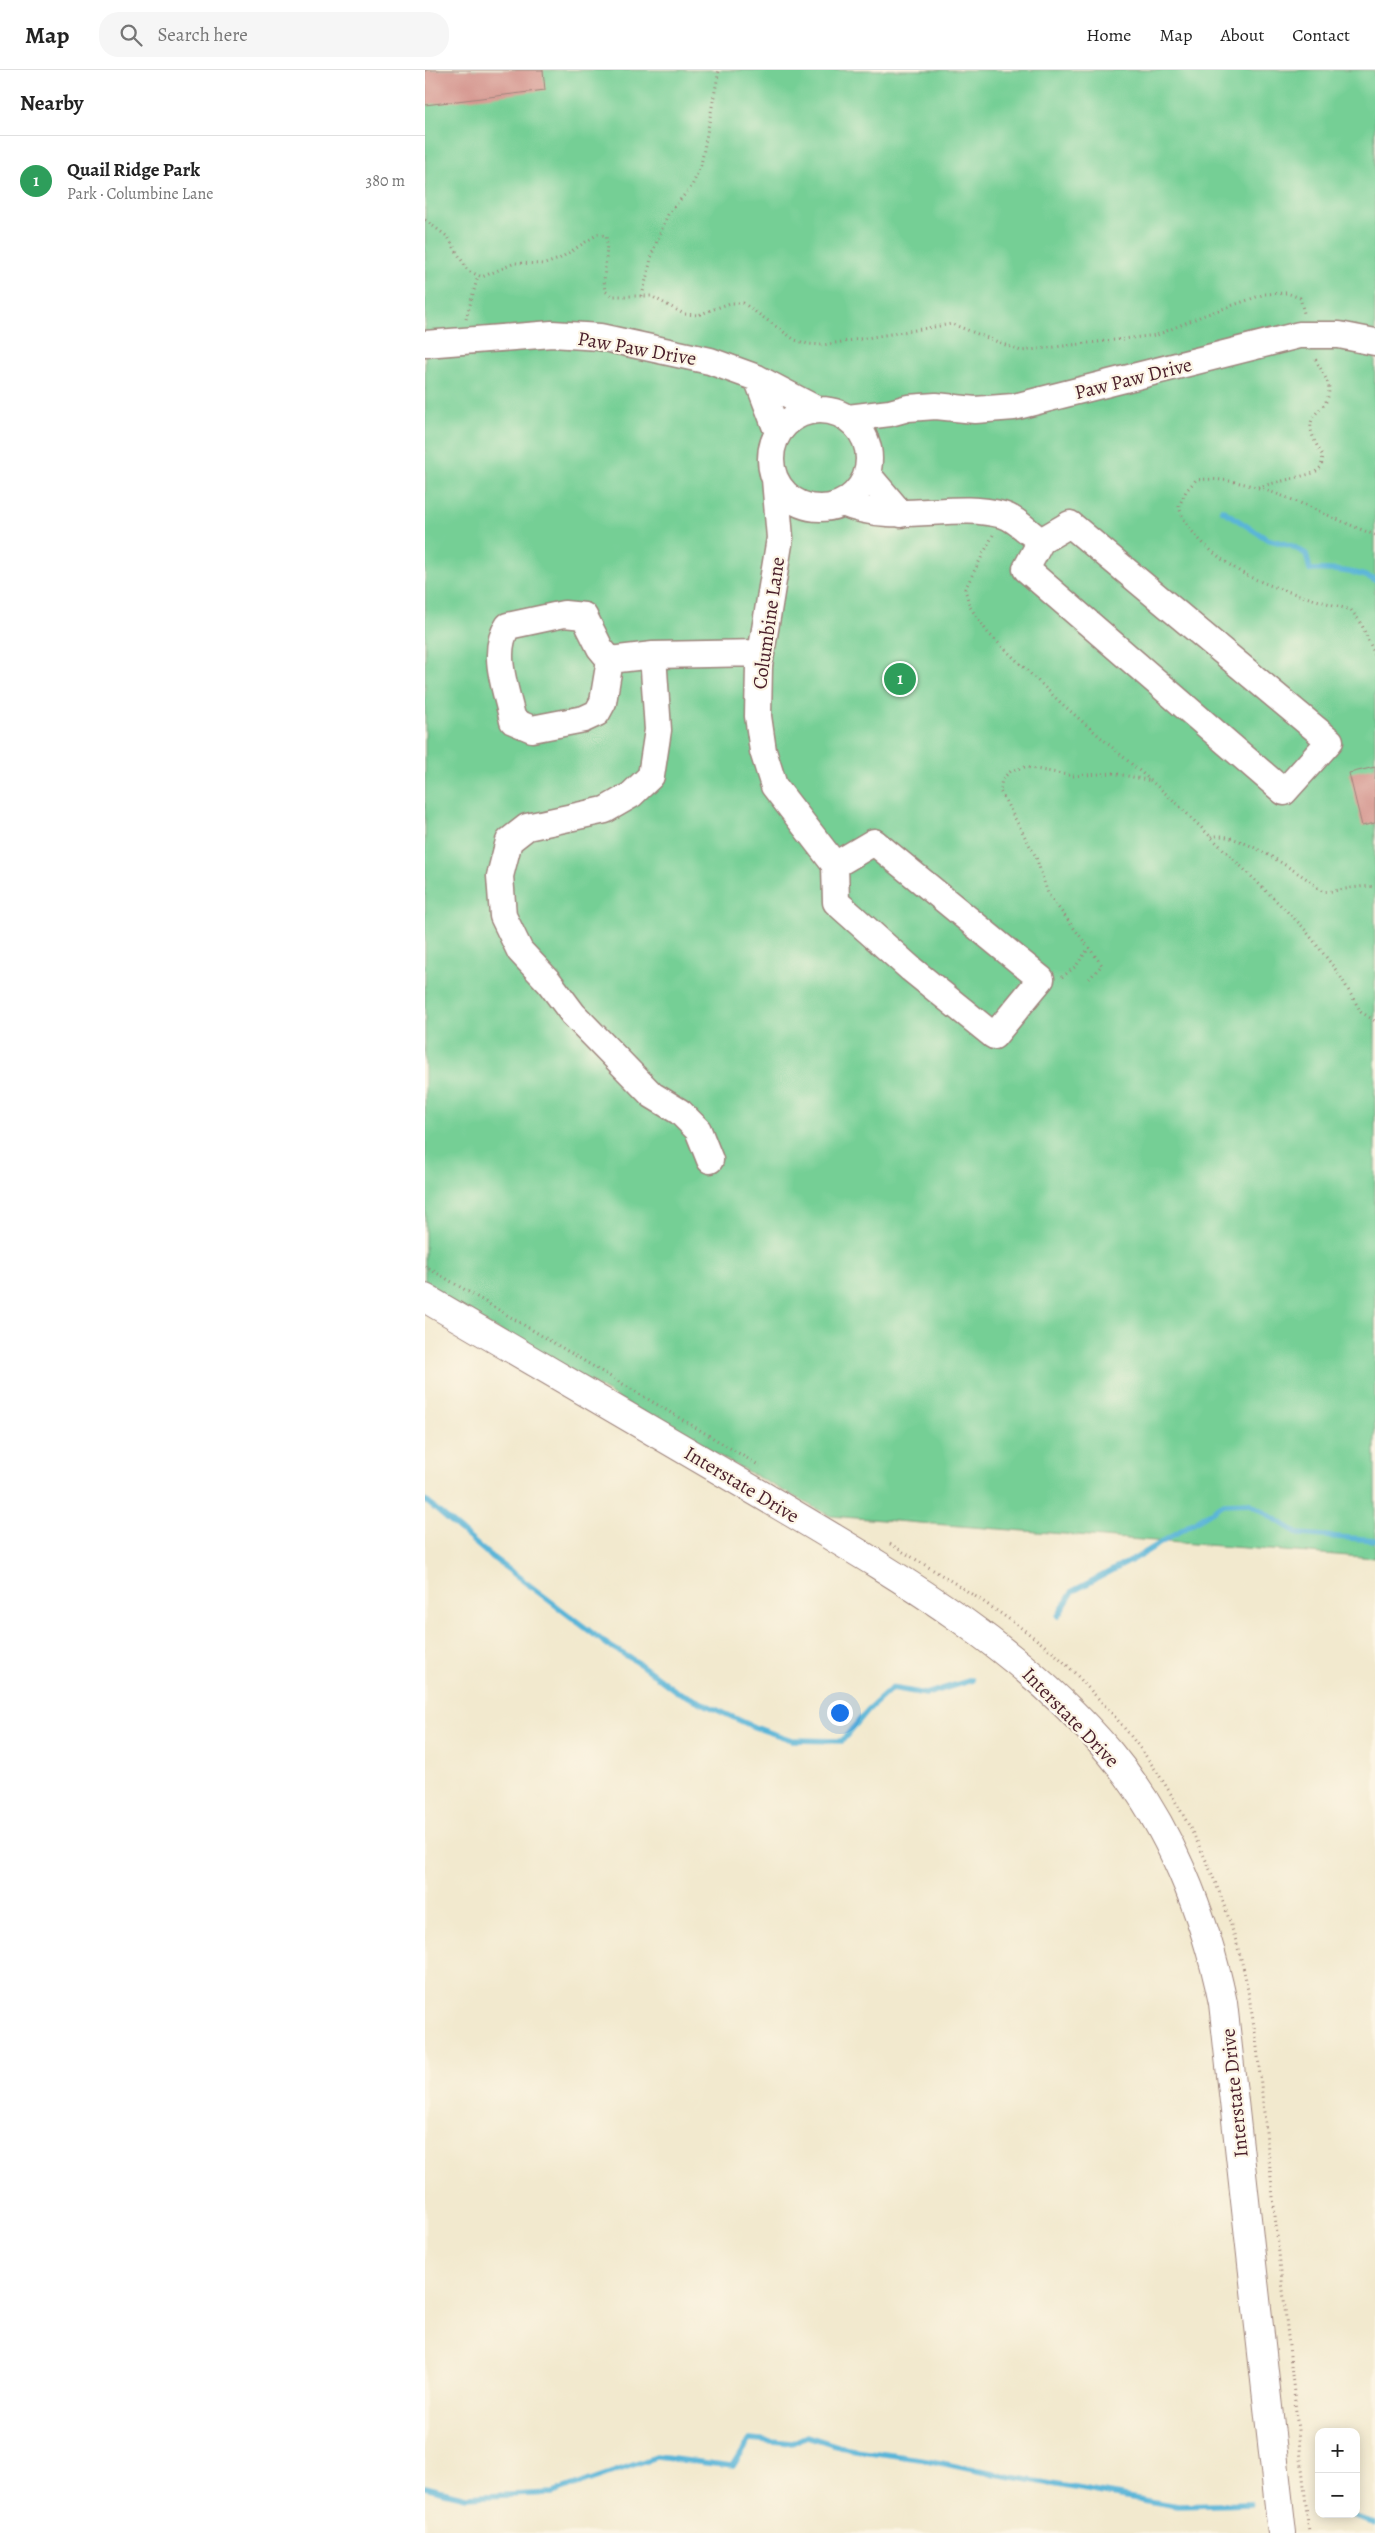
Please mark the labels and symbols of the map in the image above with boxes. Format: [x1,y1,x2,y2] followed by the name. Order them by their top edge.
[575,325,698,372] street label: Paw Paw Drive
[1072,351,1195,406] street label: Paw Paw Drive
[746,555,791,691] street label: Columbine Lane
[884,660,916,698] pin: 1
[679,1439,804,1529] street label: Interstate Drive
[1016,1661,1125,1773] street label: Interstate Drive
[827,1700,853,1726] your location
[1214,2027,1255,2159] street label: Interstate Drive

